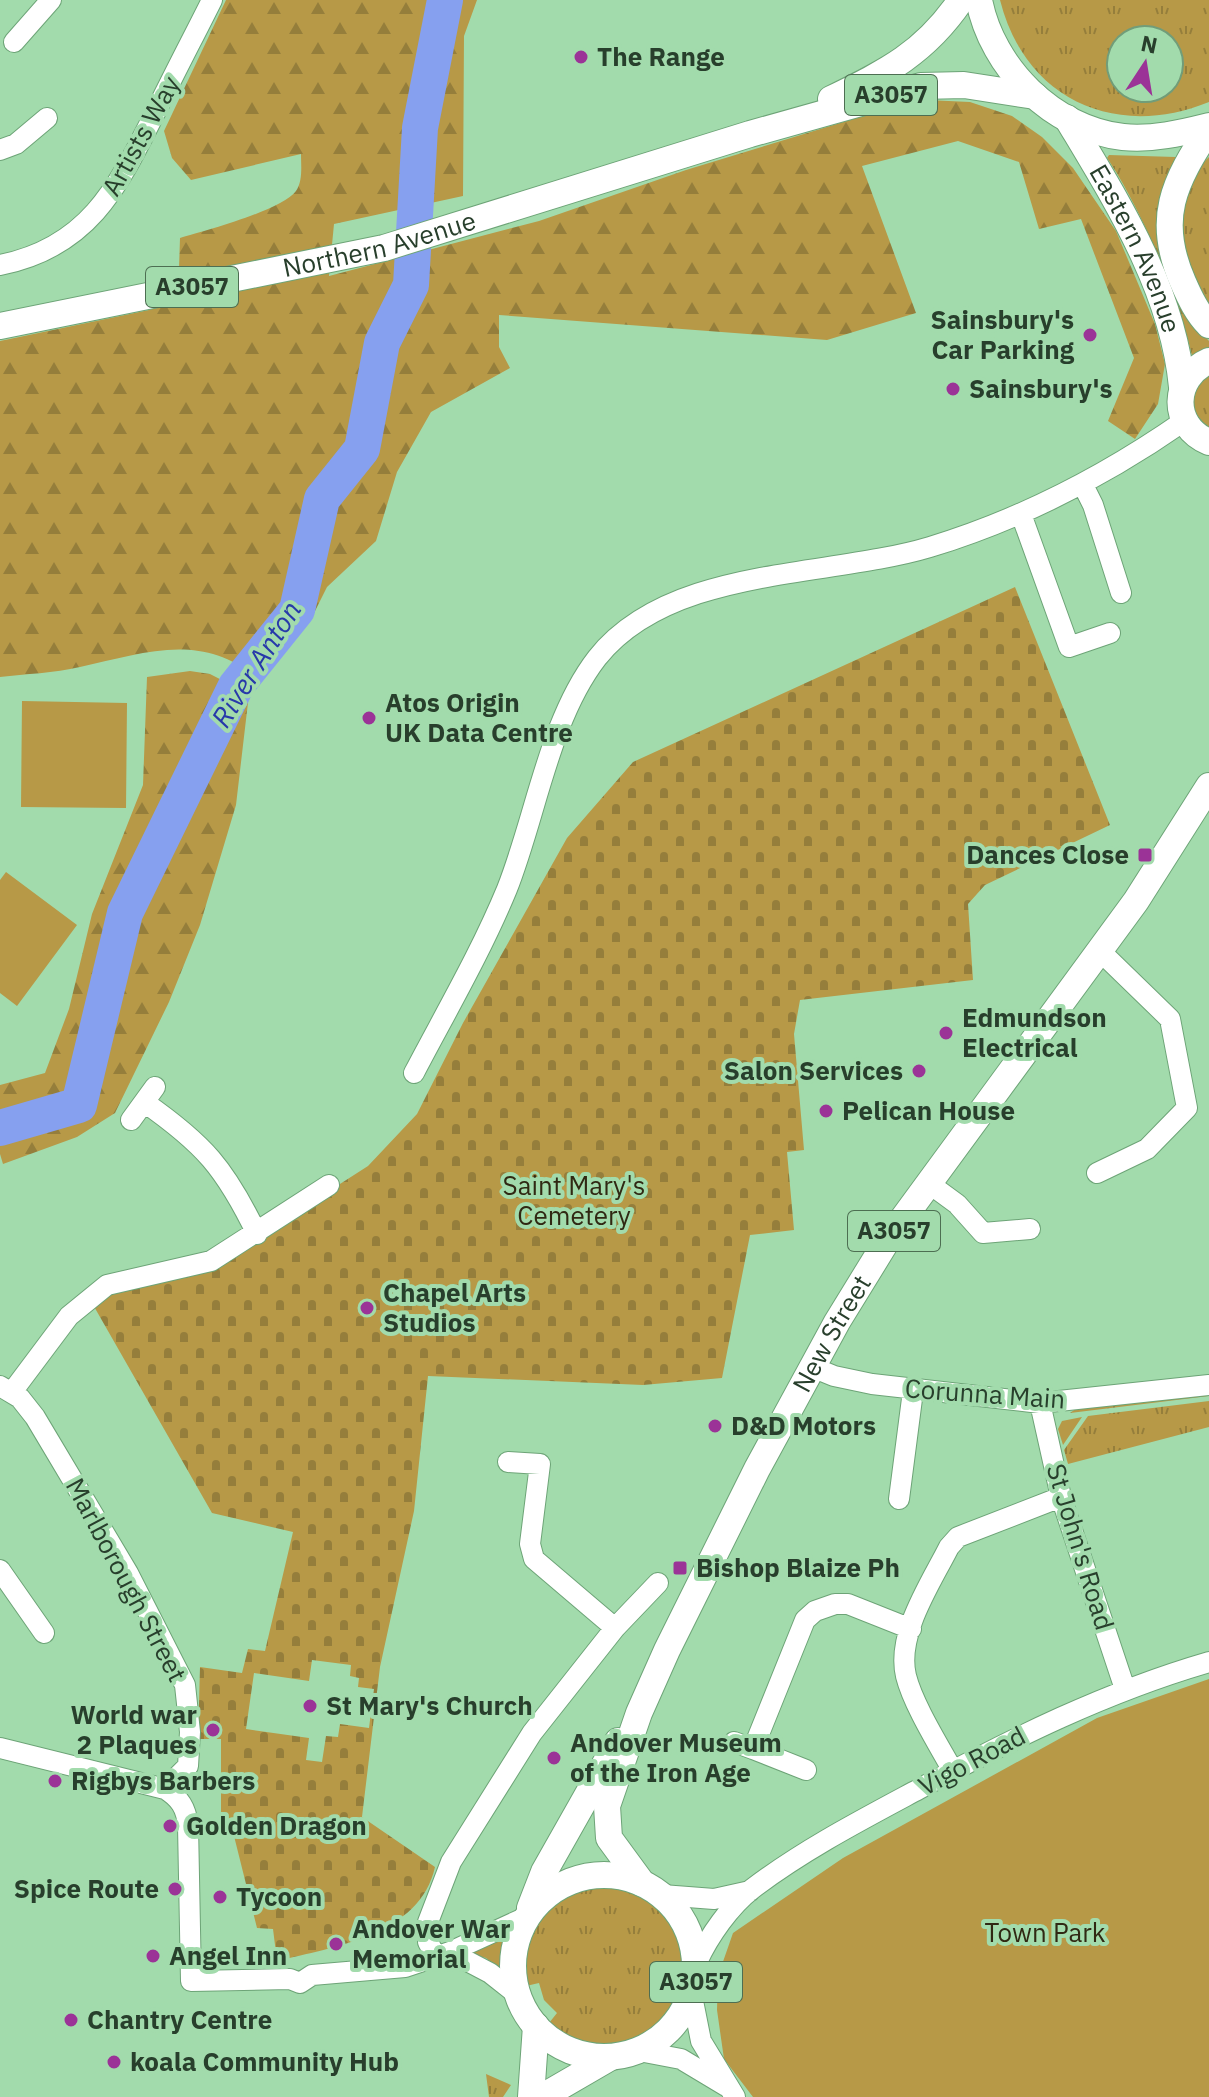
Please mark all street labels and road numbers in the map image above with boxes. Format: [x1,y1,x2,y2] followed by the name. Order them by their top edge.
[93,70,187,201] street label: Artists Way
[845,75,937,115] road number: A3057
[1082,158,1189,336] street label: Eastern Avenue
[280,202,480,284] street label: Northern Avenue
[146,267,238,307] road number: A3057
[848,1211,940,1251] road number: A3057
[784,1268,878,1398] street label: New Street
[904,1370,1066,1416] street label: Corunna Main
[1040,1459,1122,1634] street label: St John's Road
[59,1472,195,1687] street label: Marlborough Street
[912,1718,1031,1802] street label: Vigo Road
[650,1962,742,2002] road number: A3057

